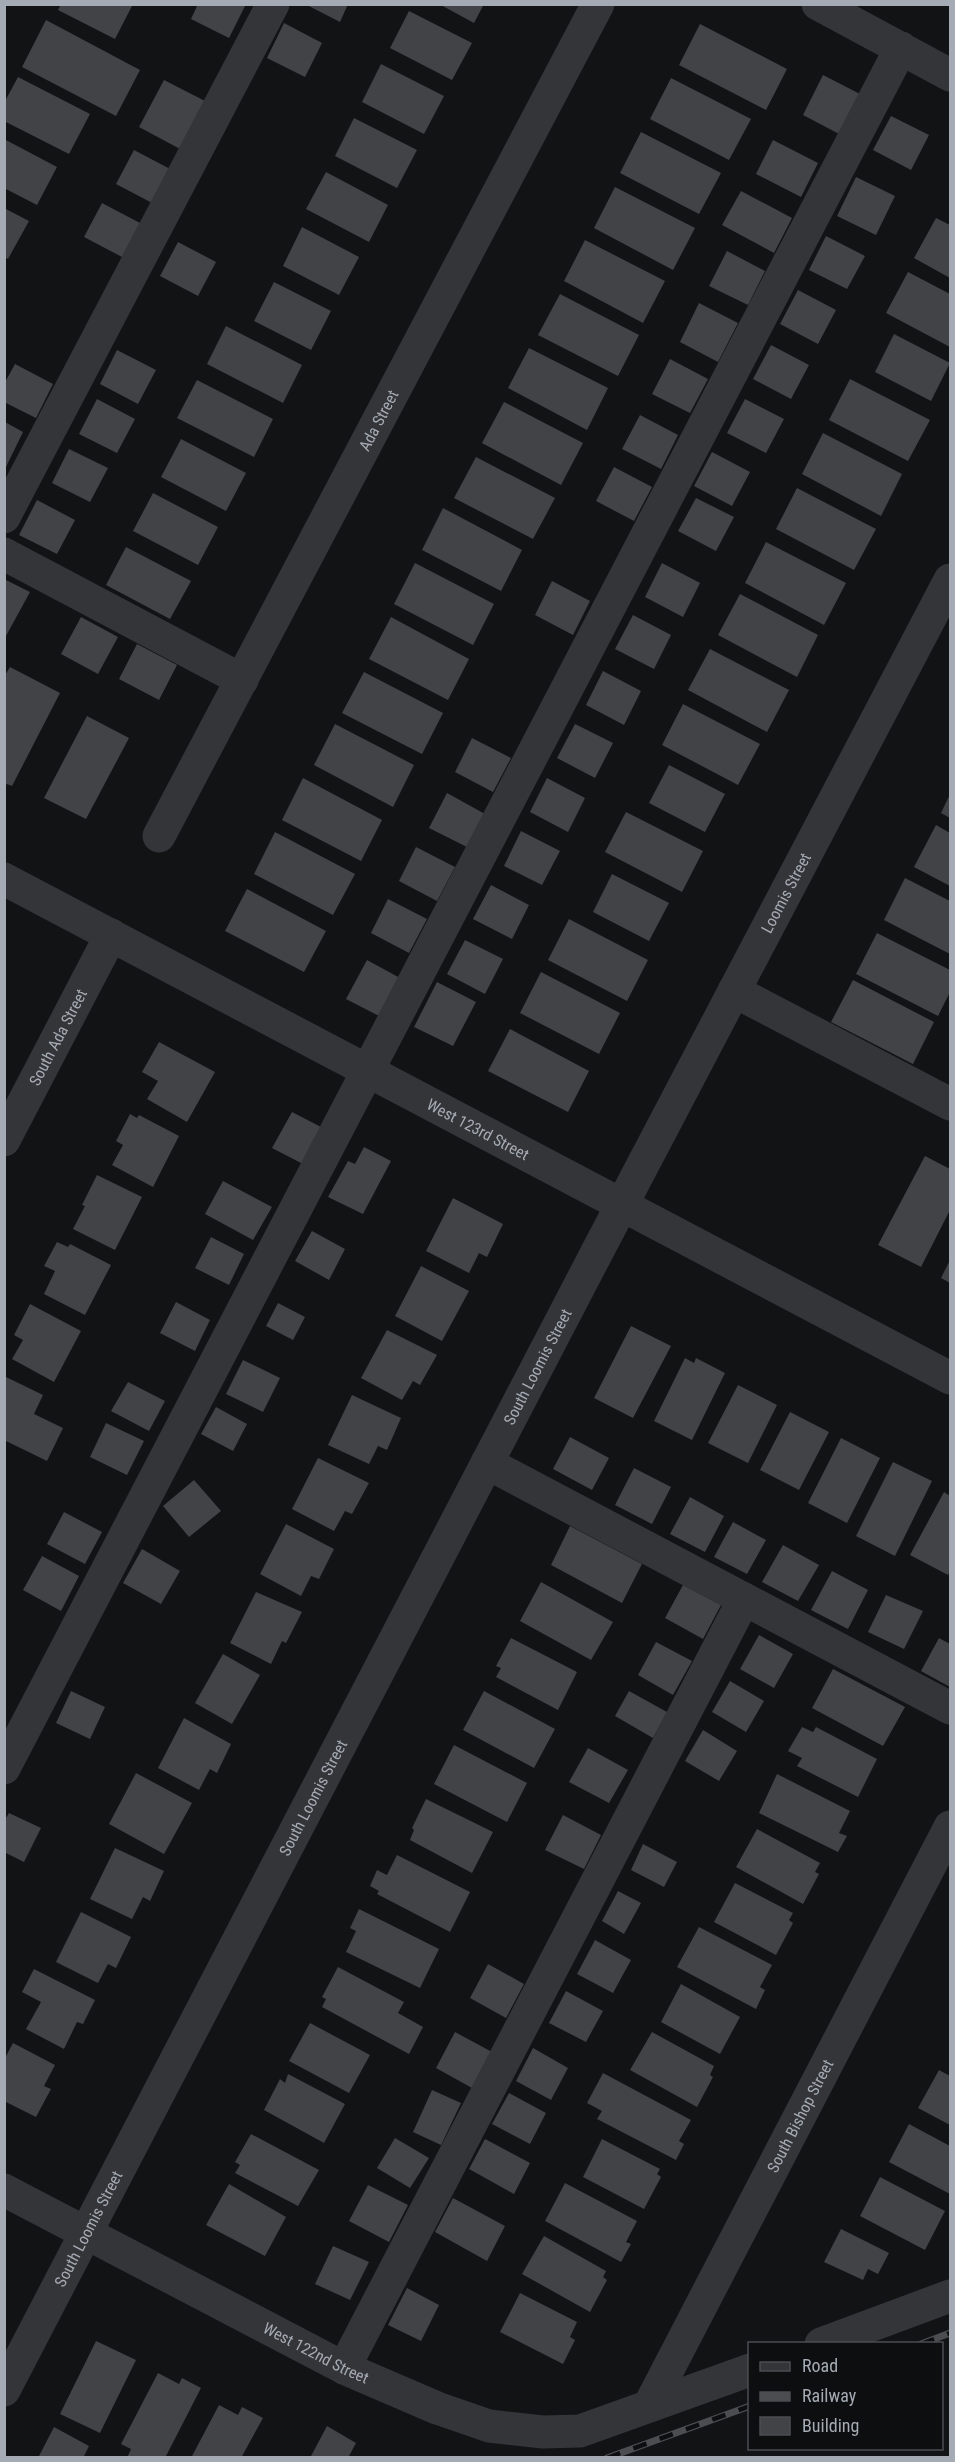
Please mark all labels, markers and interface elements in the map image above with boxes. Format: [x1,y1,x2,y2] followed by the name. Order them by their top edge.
[355,387,403,454] street label: Ada Street
[757,849,815,936] street label: Loomis Street
[25,986,91,1089] street label: South Ada Street
[424,1095,532,1164] street label: West 123rd Street
[500,1305,576,1428] street label: South Loomis Street
[275,1736,351,1859] street label: South Loomis Street
[763,2056,838,2176] street label: South Bishop Street
[51,2167,127,2290] street label: South Loomis Street
[260,2318,372,2388] street label: West 122nd Street
[748,2342,943,2450] legend
[802,2355,838,2376] text: Road
[802,2385,857,2406] text: Railway
[802,2415,859,2436] text: Building

